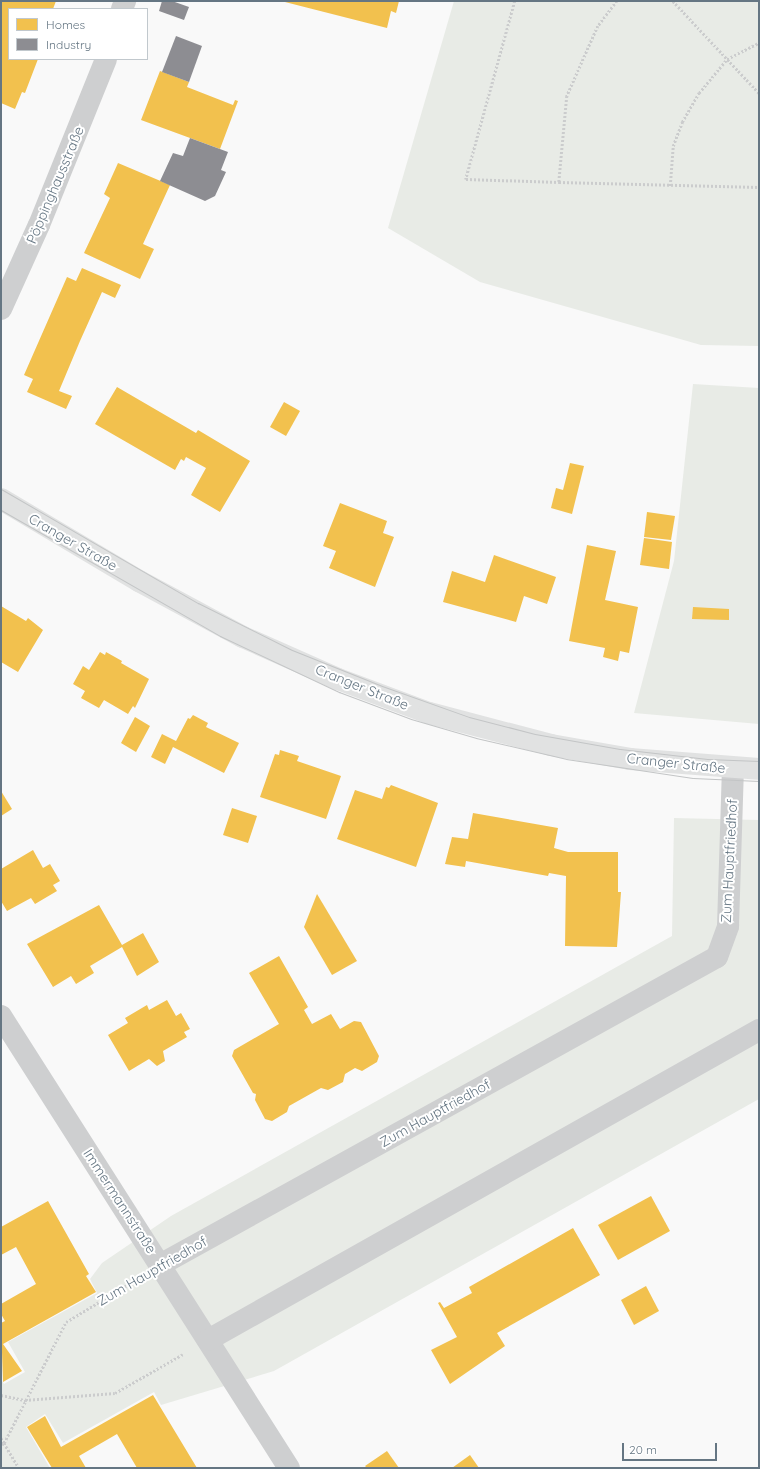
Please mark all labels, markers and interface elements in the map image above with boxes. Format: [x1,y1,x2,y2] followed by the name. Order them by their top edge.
[8,8,148,60] legend
[46,17,85,32] text: Homes
[46,37,91,52] text: Industry
[23,124,87,246] street label: Pöppinghausstraße
[26,510,120,574] street label: Cranger Straße
[313,661,411,713] street label: Cranger Straße
[626,749,726,777] street label: Cranger Straße
[717,799,741,923] street label: Zum Hauptfriedhof
[377,1076,493,1150] street label: Zum Hauptfriedhof
[80,1146,160,1256] street label: Immermannstraße
[94,1233,210,1309] street label: Zum Hauptfriedhof
[624,1435,719,1461] scale bar
[629,1442,657,1457] text: 20 m

